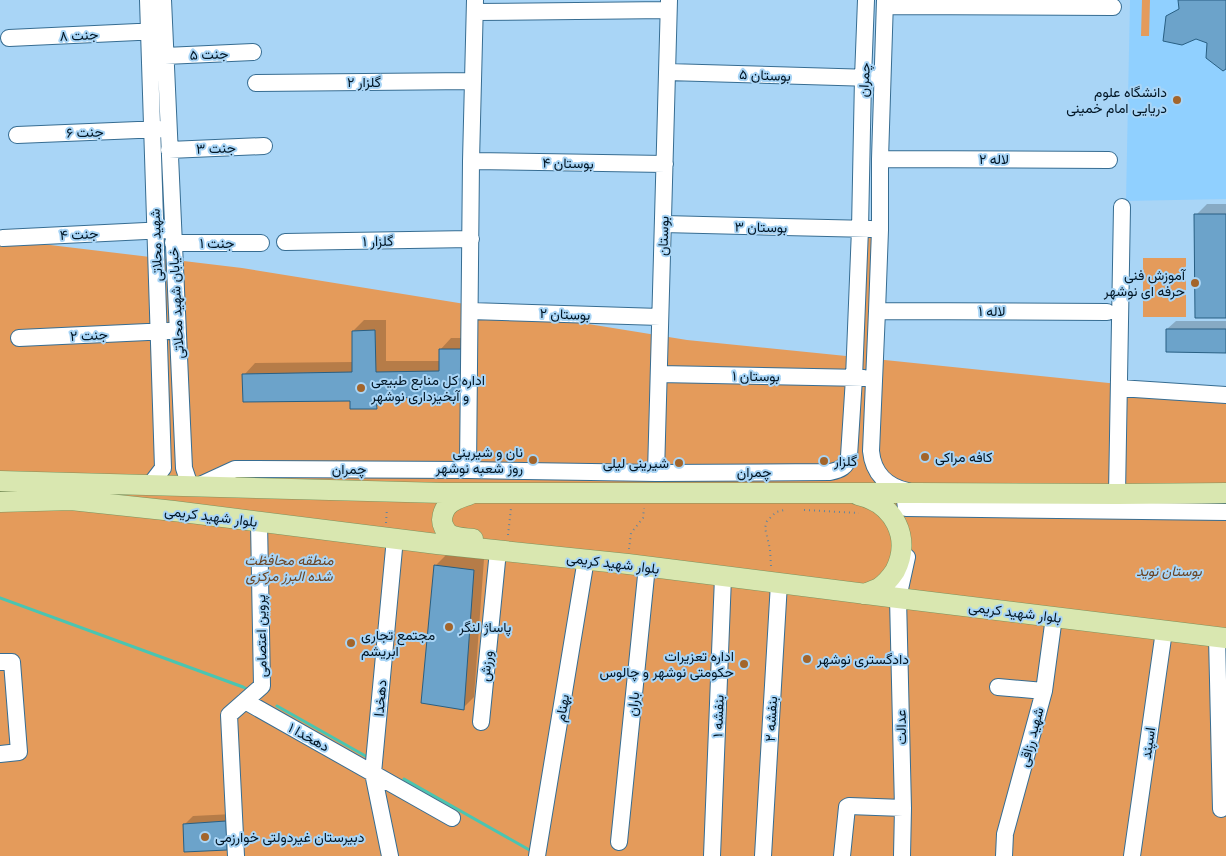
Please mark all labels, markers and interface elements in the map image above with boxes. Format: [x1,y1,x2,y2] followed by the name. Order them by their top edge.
[59,27,99,45] street label: جنت ۸
[189,46,229,64] street label: جنت ۵
[856,62,875,98] street label: چمران
[739,67,791,85] street label: بوستان ۵
[347,75,381,91] street label: گلزار ۲
[1066,85,1167,117] place label: دانشگاه علوم دریایی امام خمینی
[1171,94,1183,106] marker: دانشگاه علوم دریایی امام خمینی
[66,124,104,142] street label: جنت ۶
[196,140,236,158] street label: جنت ۳
[979,152,1009,167] street label: لاله ۲
[542,156,594,172] street label: بوستان ۴
[148,208,166,282] street label: شهید محلاتی
[655,216,673,256] street label: بوستان
[735,220,787,236] street label: بوستان ۳
[59,226,99,244] street label: جنت ۴
[363,234,394,250] street label: گلزار ۱
[200,236,234,252] street label: جنت ۱
[166,247,188,359] street label: خیابان شهید محلاتی
[1103,268,1187,300] place label: آموزش فنی حرفه ای نوشهر
[1189,277,1201,289] marker: آموزش فنی حرفه ای نوشهر
[979,304,1005,319] street label: لاله ۱
[539,306,591,324] street label: بوستان ۲
[70,327,108,345] street label: جنت ۲
[732,369,780,385] street label: بوستان ۱
[370,373,485,405] place label: اداره كل منابع طبيعی و آبخيزداری نوشهر
[355,382,367,394] marker: اداره كل منابع طبيعی و آبخيزداری نوشهر
[435,445,523,477] place label: نان و شیرینی روز شعبه نوشهر
[935,450,993,466] place label: کافه مراکی
[919,451,931,463] marker: کافه مراکی
[527,454,539,466] marker: نان و شیرینی روز شعبه نوشهر
[833,454,857,470] place label: گلزار
[818,455,830,467] marker: گلزار
[603,456,669,472] place label: شیرینی لیلی
[673,457,685,469] marker: شیرینی لیلی
[332,462,366,479] street label: چمران
[737,465,771,482] street label: چمران
[163,503,258,531] street label: بلوار شهید کریمی
[565,550,660,578] street label: بلوار شهید کریمی
[245,553,334,585] park label: منطقه محافظت شده البرز مرکزی
[1136,564,1203,580] park label: بوستان نوید
[253,594,272,678] street label: پروین اعتصامی
[967,599,1062,627] street label: بلوار شهید کریمی
[458,620,511,637] place label: پاساژ لنگر
[443,621,455,633] marker: پاساژ لنگر
[361,628,435,660] place label: مجتمع تجاری ابریشم
[345,637,357,649] marker: مجتمع تجاری ابریشم
[599,649,734,682] place label: اداره تعزیرات حکومتی نوشهر و چالوس
[477,650,497,682] street label: ورزش
[816,652,909,668] place label: دادگستری نوشهر
[801,653,813,665] marker: دادگستری نوشهر
[738,658,750,670] marker: اداره تعزیرات حکومتی نوشهر و چالوس
[371,679,390,717] street label: دهخدا
[625,691,643,717] street label: باران
[553,693,573,723] street label: بهنام
[710,695,728,738] street label: بنفشه ۱
[763,696,781,742] street label: بنفشه ۲
[1016,706,1048,769] street label: شهید رزاقی
[894,709,909,745] street label: عدالت
[286,720,332,755] street label: دهخدا ۱
[1139,726,1160,760] street label: اسپند
[215,830,365,846] place label: دبیرستان غیردولتی خوارزمی
[199,831,211,843] marker: دبیرستان غیردولتی خوارزمی

